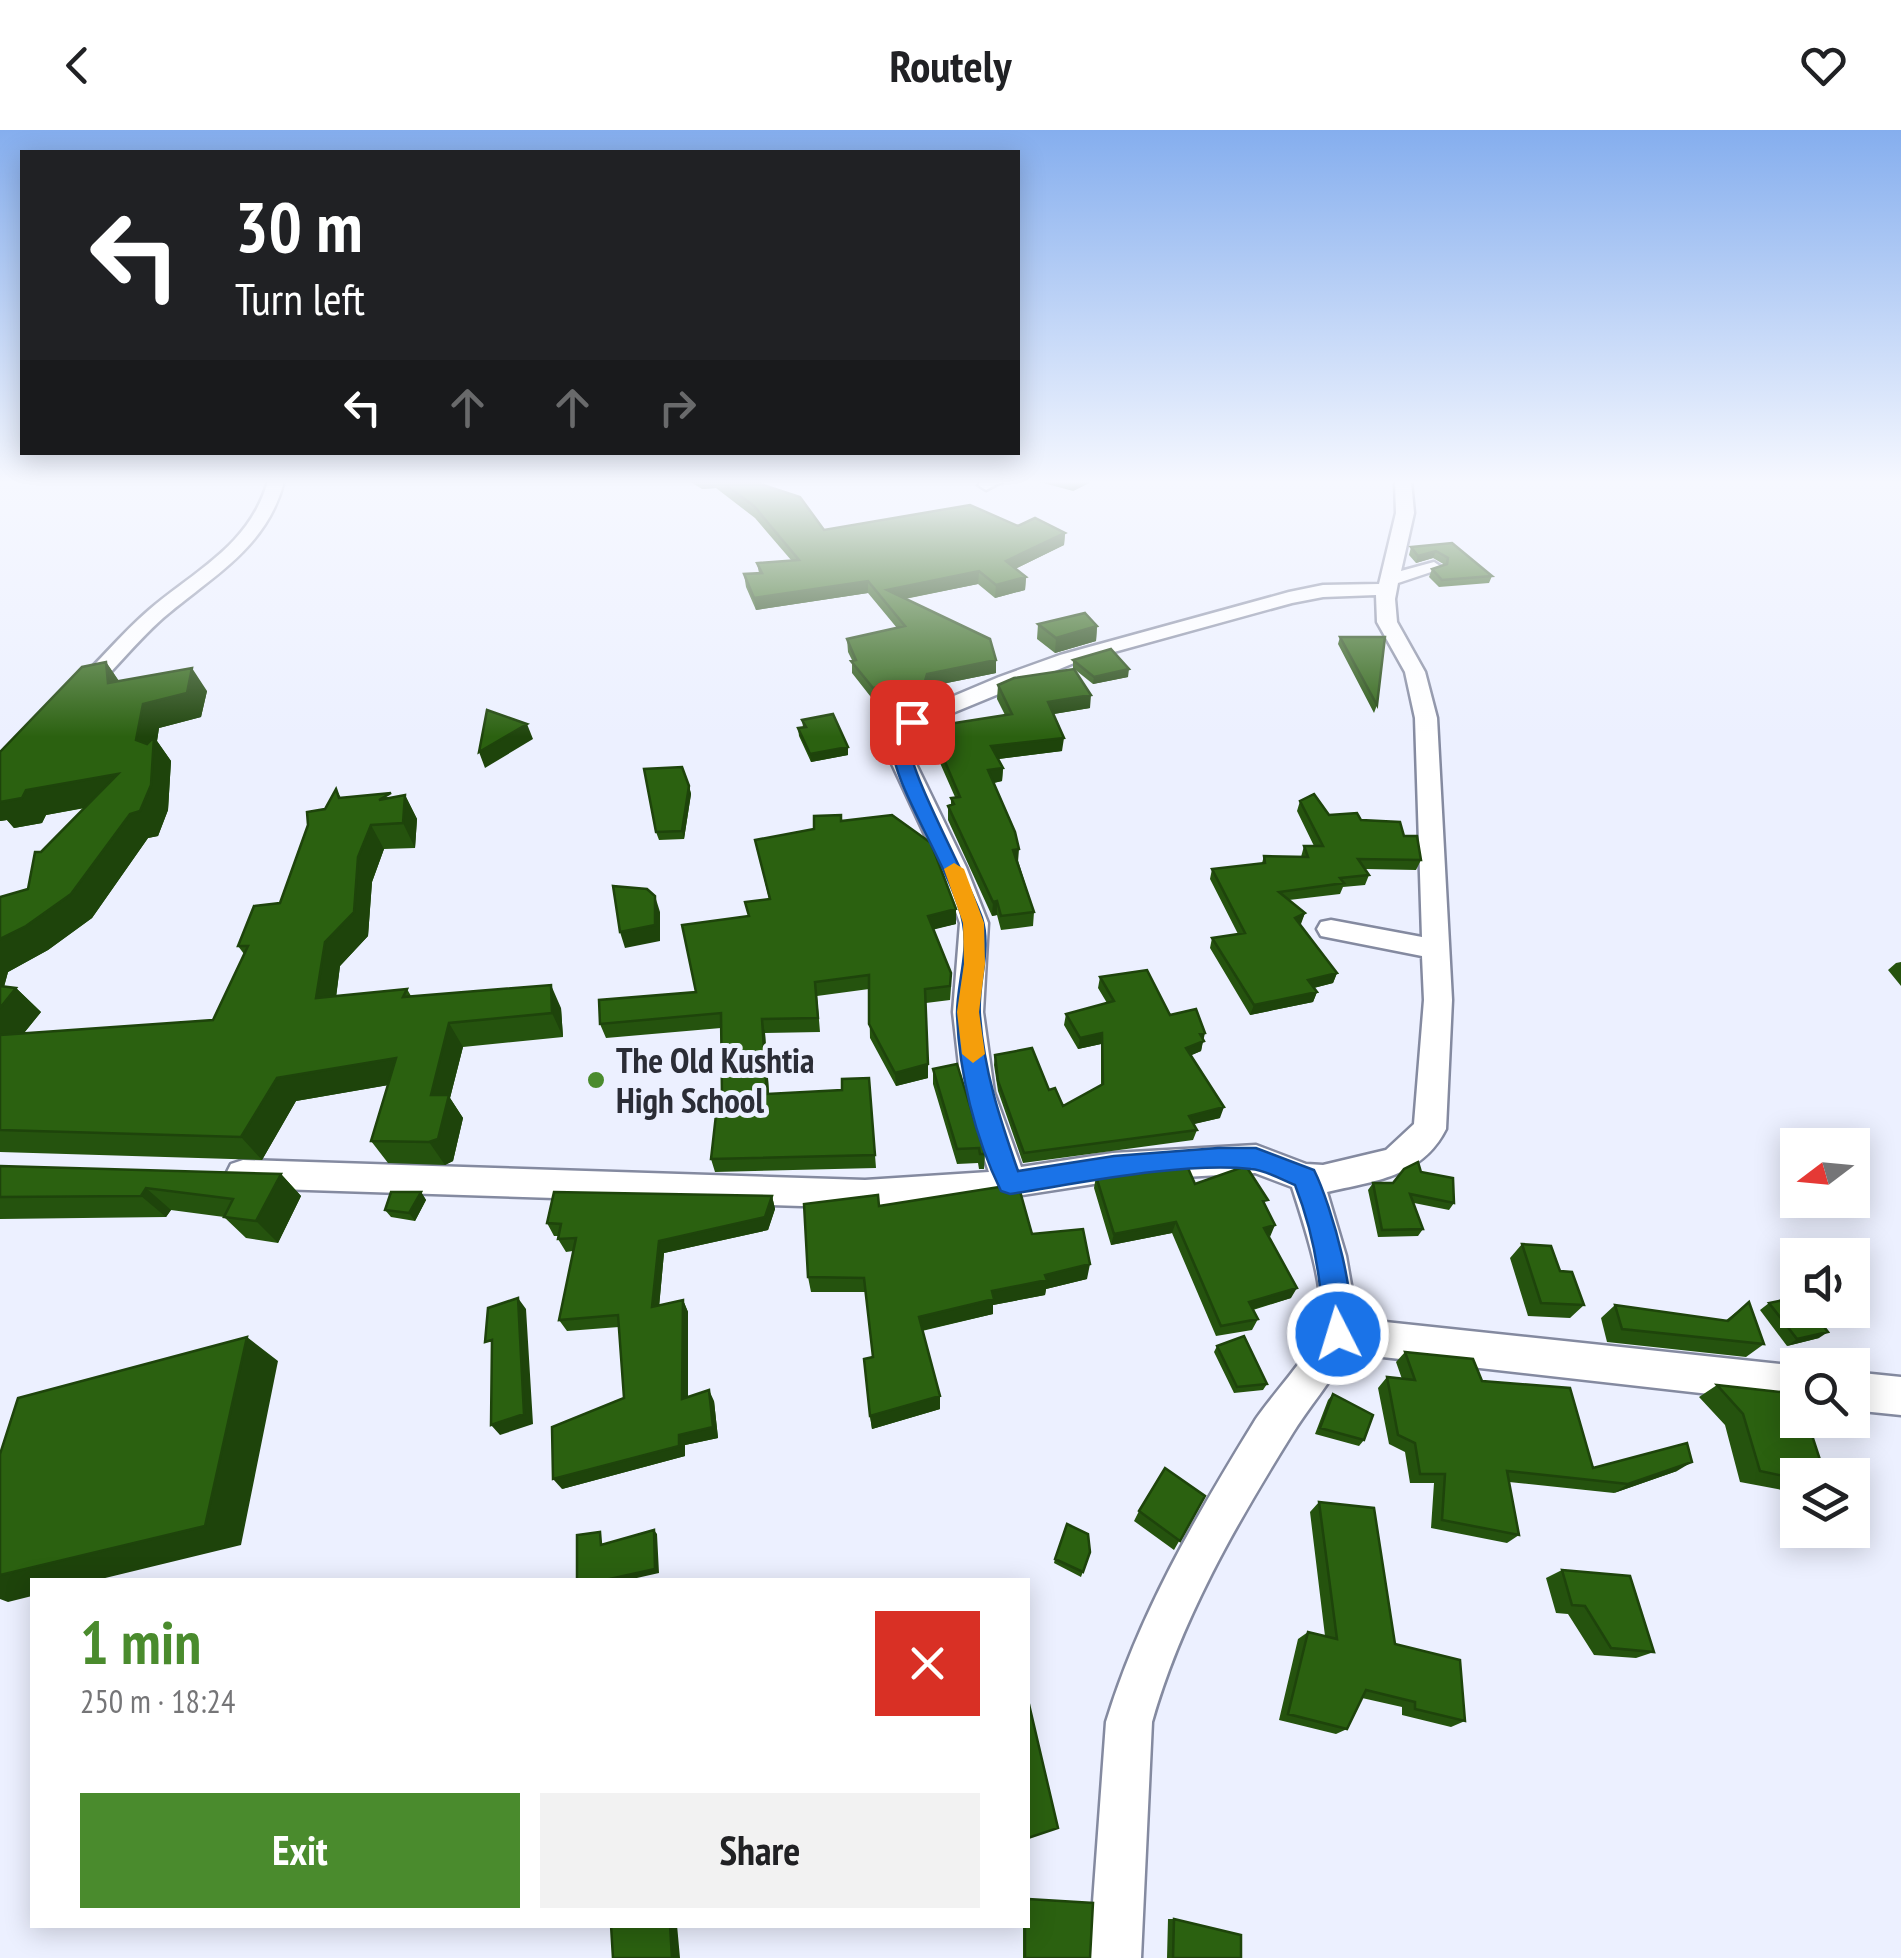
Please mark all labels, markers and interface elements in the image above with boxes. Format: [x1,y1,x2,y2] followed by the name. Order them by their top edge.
[889,36,1012,94] text: Routely
[50,38,105,93] icon: back
[1796,38,1851,93] icon: heart
[235,181,363,271] text: 30 m
[70,190,200,320] icon: left
[235,269,365,327] text: Turn left
[335,380,390,435] icon: left
[440,380,495,435] icon: ahead
[545,380,600,435] icon: ahead
[650,380,705,435] icon: right
[870,680,955,765] pin
[885,695,940,750] icon: arrive
[616,1037,814,1123] place label: The Old Kushtia High School
[585,1069,607,1091] marker: The Old Kushtia High School
[1780,1128,1870,1218] north arrow
[1780,1128,1870,1548] map controls
[1780,1238,1870,1328] button: sound
[1286,1282,1390,1386] position arrow
[1780,1348,1870,1438] button: search
[1780,1458,1870,1548] button: layers
[80,1603,201,1681] text: 1 min
[875,1611,980,1716] button: close
[80,1680,235,1722] text: 250 m · 18:24
[80,1793,520,1908] button: Exit
[540,1793,980,1908] button: Share

